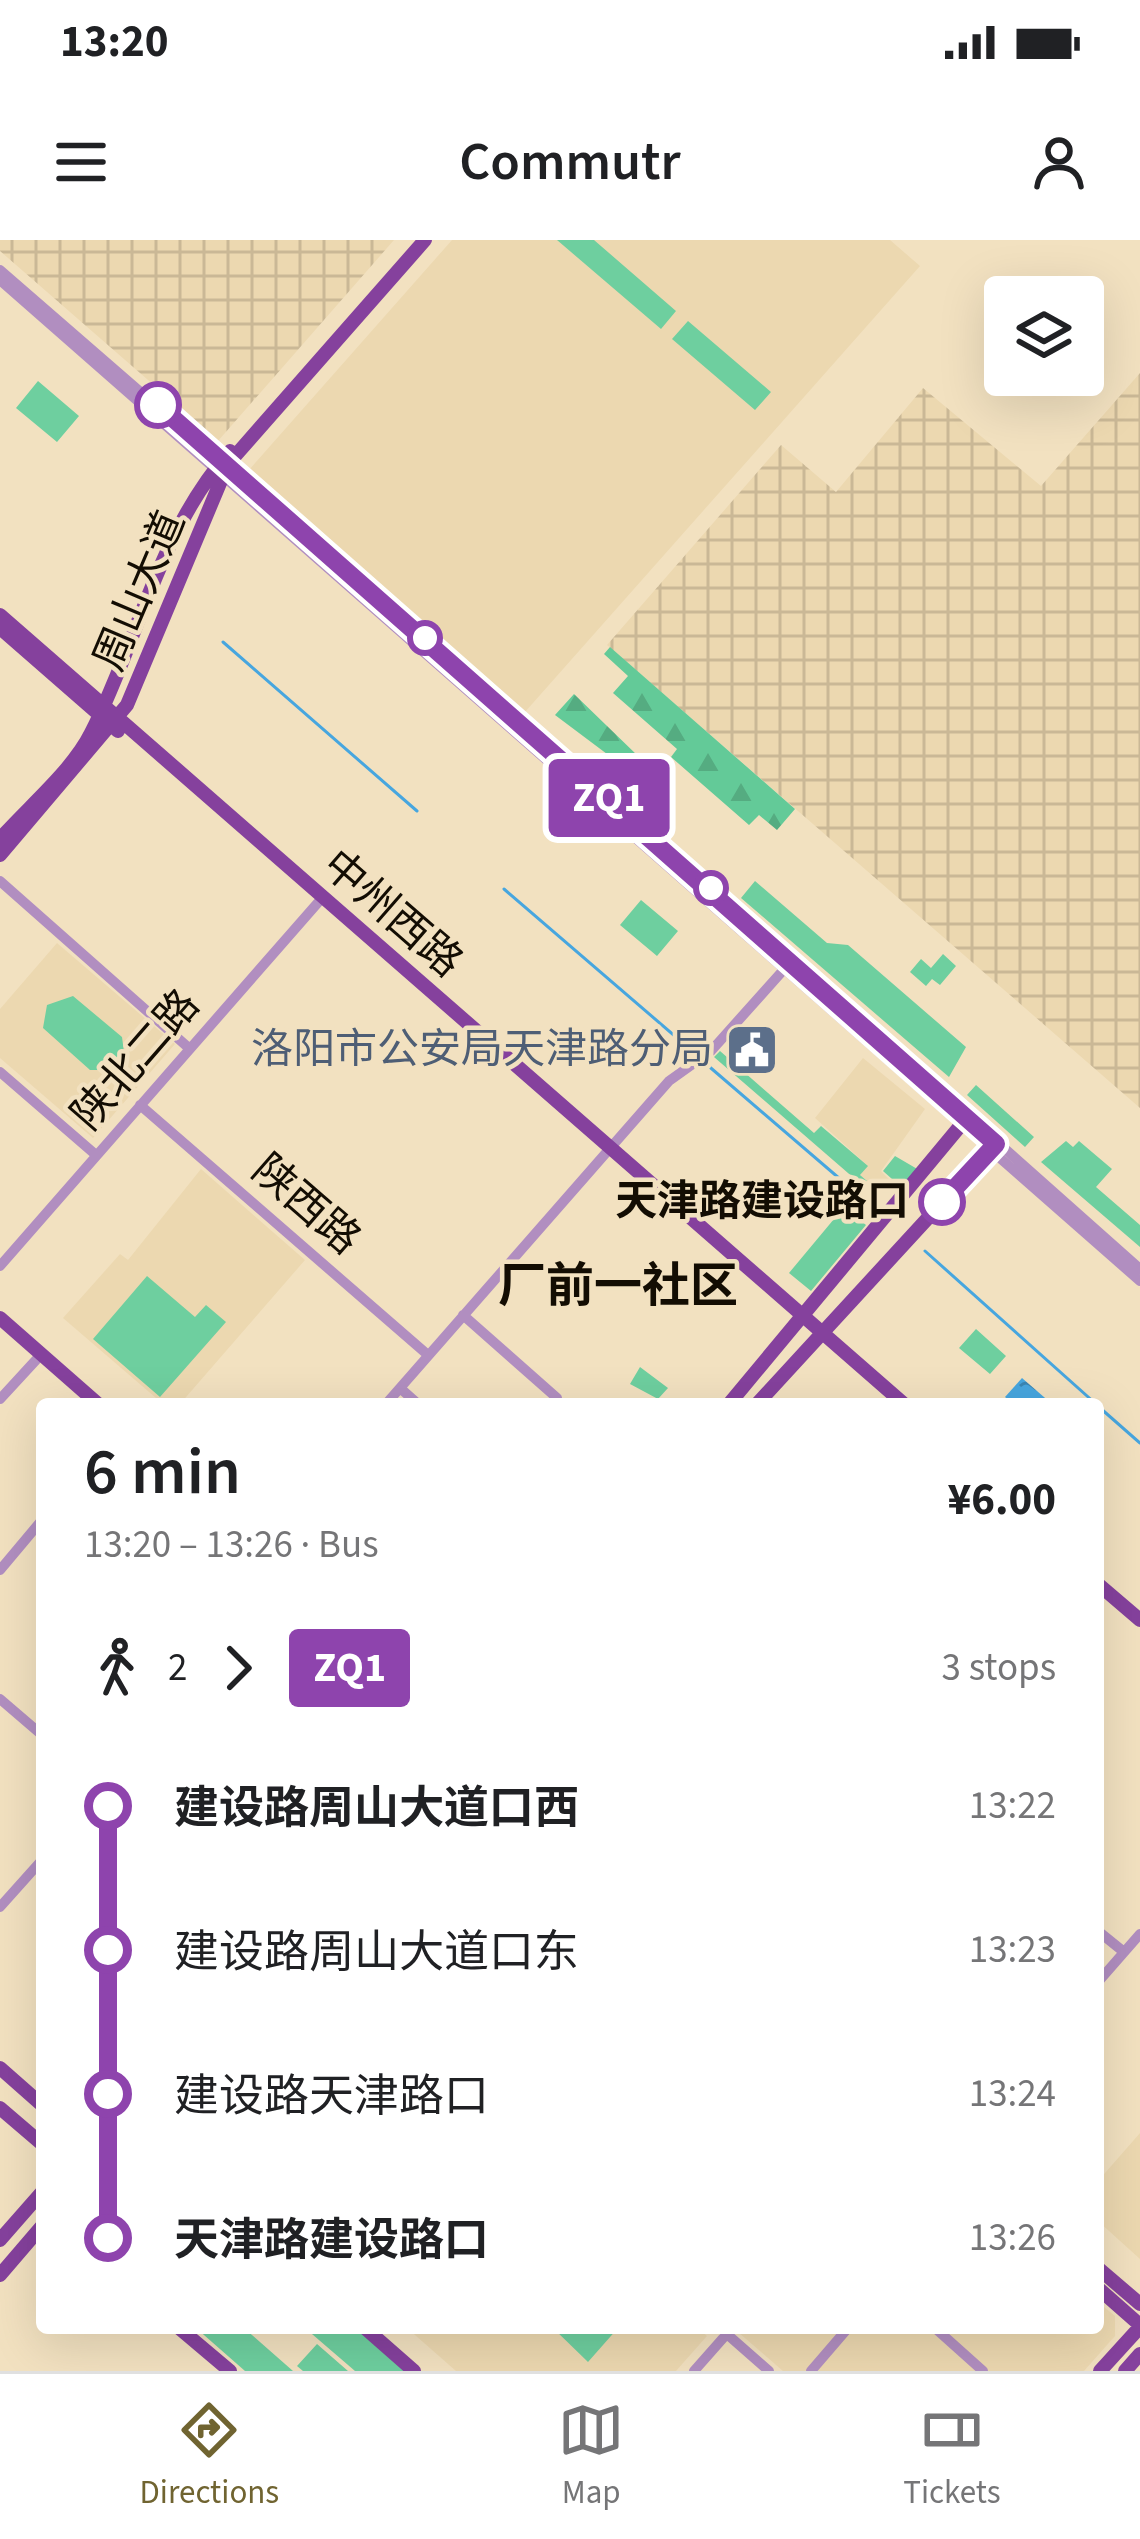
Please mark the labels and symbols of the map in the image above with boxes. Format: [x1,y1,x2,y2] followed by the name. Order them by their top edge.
[136,383,180,427] unlabelled marker
[80,502,200,680] street label: 周山大道
[409,622,441,654] unlabelled marker
[540,759,678,837] line badge: ZQ1
[309,836,475,992] street label: 中州西路
[695,872,727,904] unlabelled marker
[58,977,214,1143] street label: 陕北二路
[251,1020,713,1080] place label: 洛阳市公安局天津路分局
[724,1022,780,1078] public building icon: 洛阳市公安局天津路分局
[239,1141,373,1269] street label: 陕西路
[615,1172,909,1232] place label: 天津路建设路口
[920,1180,964,1224] marker: 天津路建设路口
[498,1253,738,1321] district label: 厂前一社区

